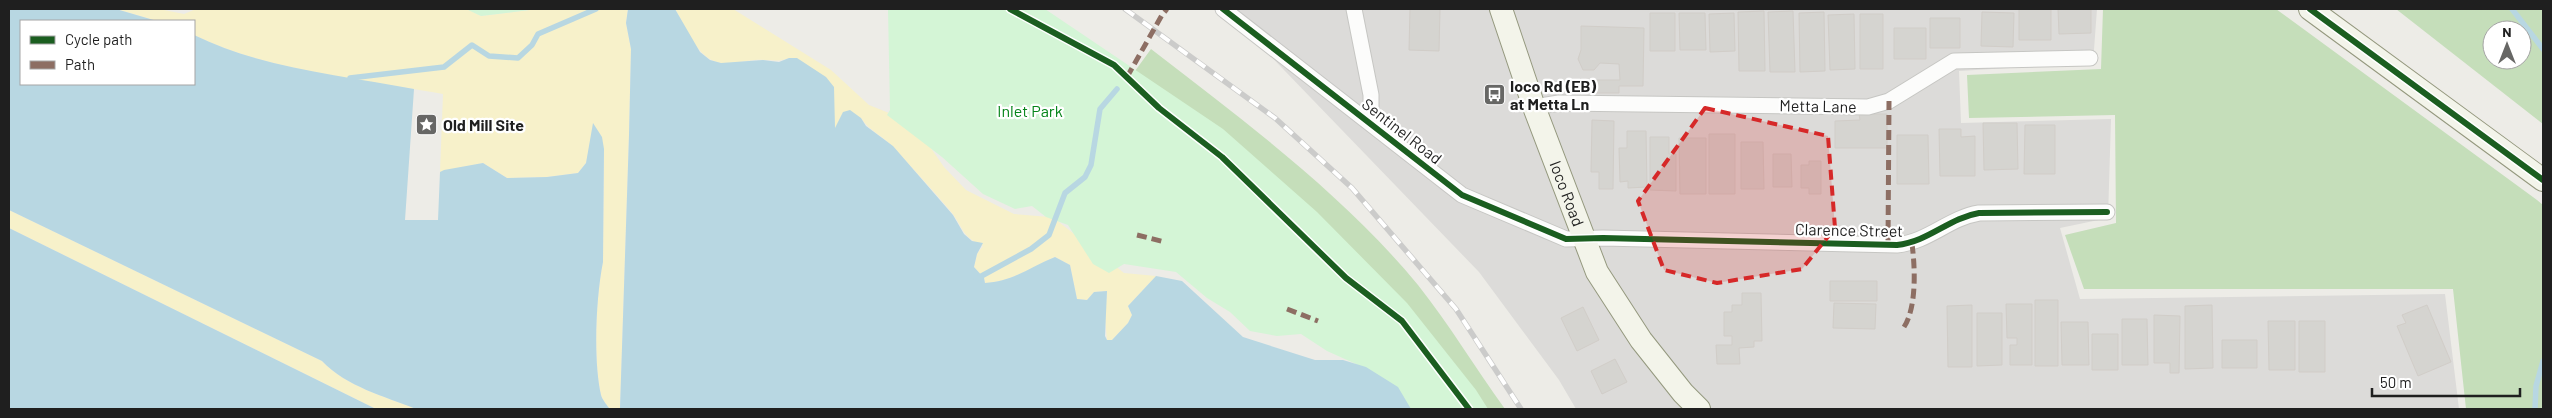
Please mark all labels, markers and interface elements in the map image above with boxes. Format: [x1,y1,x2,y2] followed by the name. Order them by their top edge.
[20,20,195,85] legend
[2482,20,2532,70] north arrow
[2502,23,2512,40] text: N
[65,30,132,48] text: Cycle path
[65,55,95,73] text: Path
[1510,76,1597,113] place label: Ioco Rd (EB) at Metta Ln
[1482,83,1506,107] bus stop icon: Ioco Rd (EB) at Metta Ln
[1359,94,1446,168] street label: Sentinel Road
[1779,95,1857,116] street label: Metta Lane
[997,101,1063,120] park label: Inlet Park
[415,113,439,137] place icon: Old Mill Site
[443,115,524,134] place label: Old Mill Site
[1546,158,1589,229] street label: Ioco Road
[1795,219,1903,240] street label: Clarence Street
[2372,366,2520,398] scale bar
[2380,373,2412,391] text: 50 m

